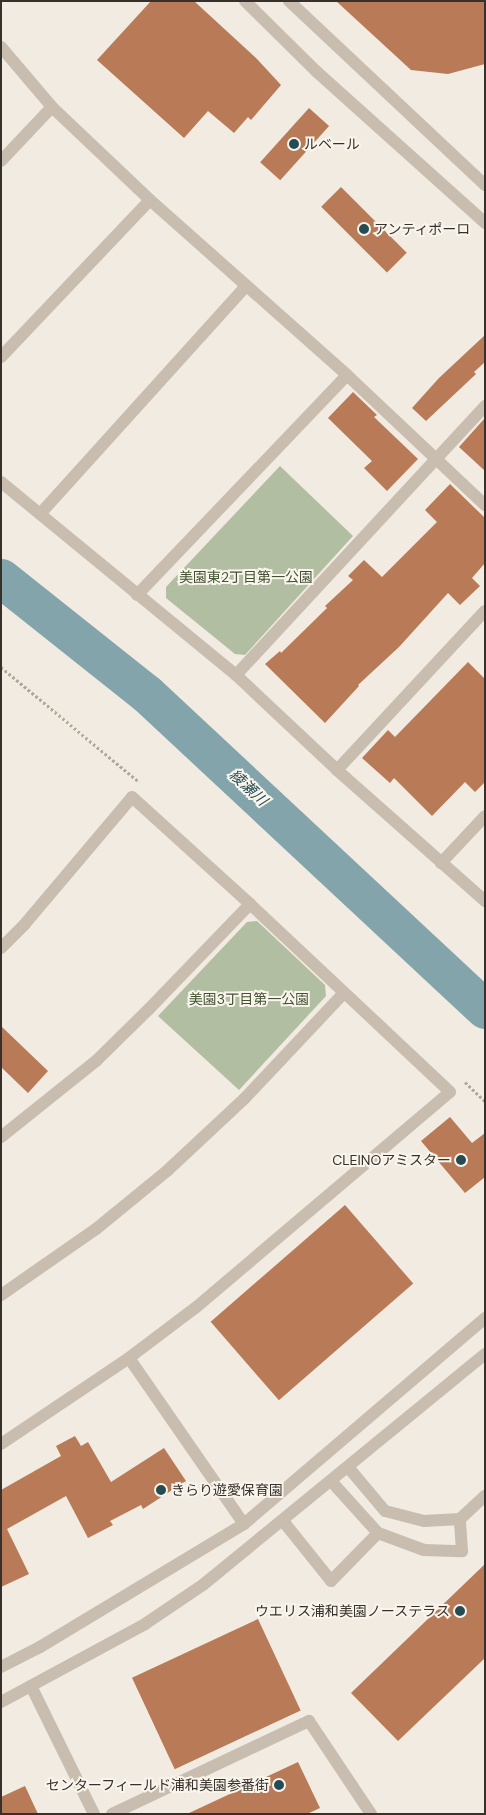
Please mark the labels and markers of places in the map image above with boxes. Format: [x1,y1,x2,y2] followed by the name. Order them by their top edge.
[304,136,360,152] place label: ルベール
[288,138,300,150] marker: ルベール
[374,221,472,237] place label: アンティポーロ
[358,223,370,235] marker: アンティポーロ
[332,1152,451,1168] place label: CLEINOアミスター
[455,1154,467,1166] marker: CLEINOアミスター
[171,1482,283,1498] place label: きらり遊愛保育園
[155,1484,167,1496] marker: きらり遊愛保育園
[254,1603,450,1619] place label: ウエリス浦和美園ノーステラス
[454,1605,466,1617] marker: ウエリス浦和美園ノーステラス
[45,1777,269,1793] place label: センターフィールド浦和美園参番街
[273,1779,285,1791] marker: センターフィールド浦和美園参番街

